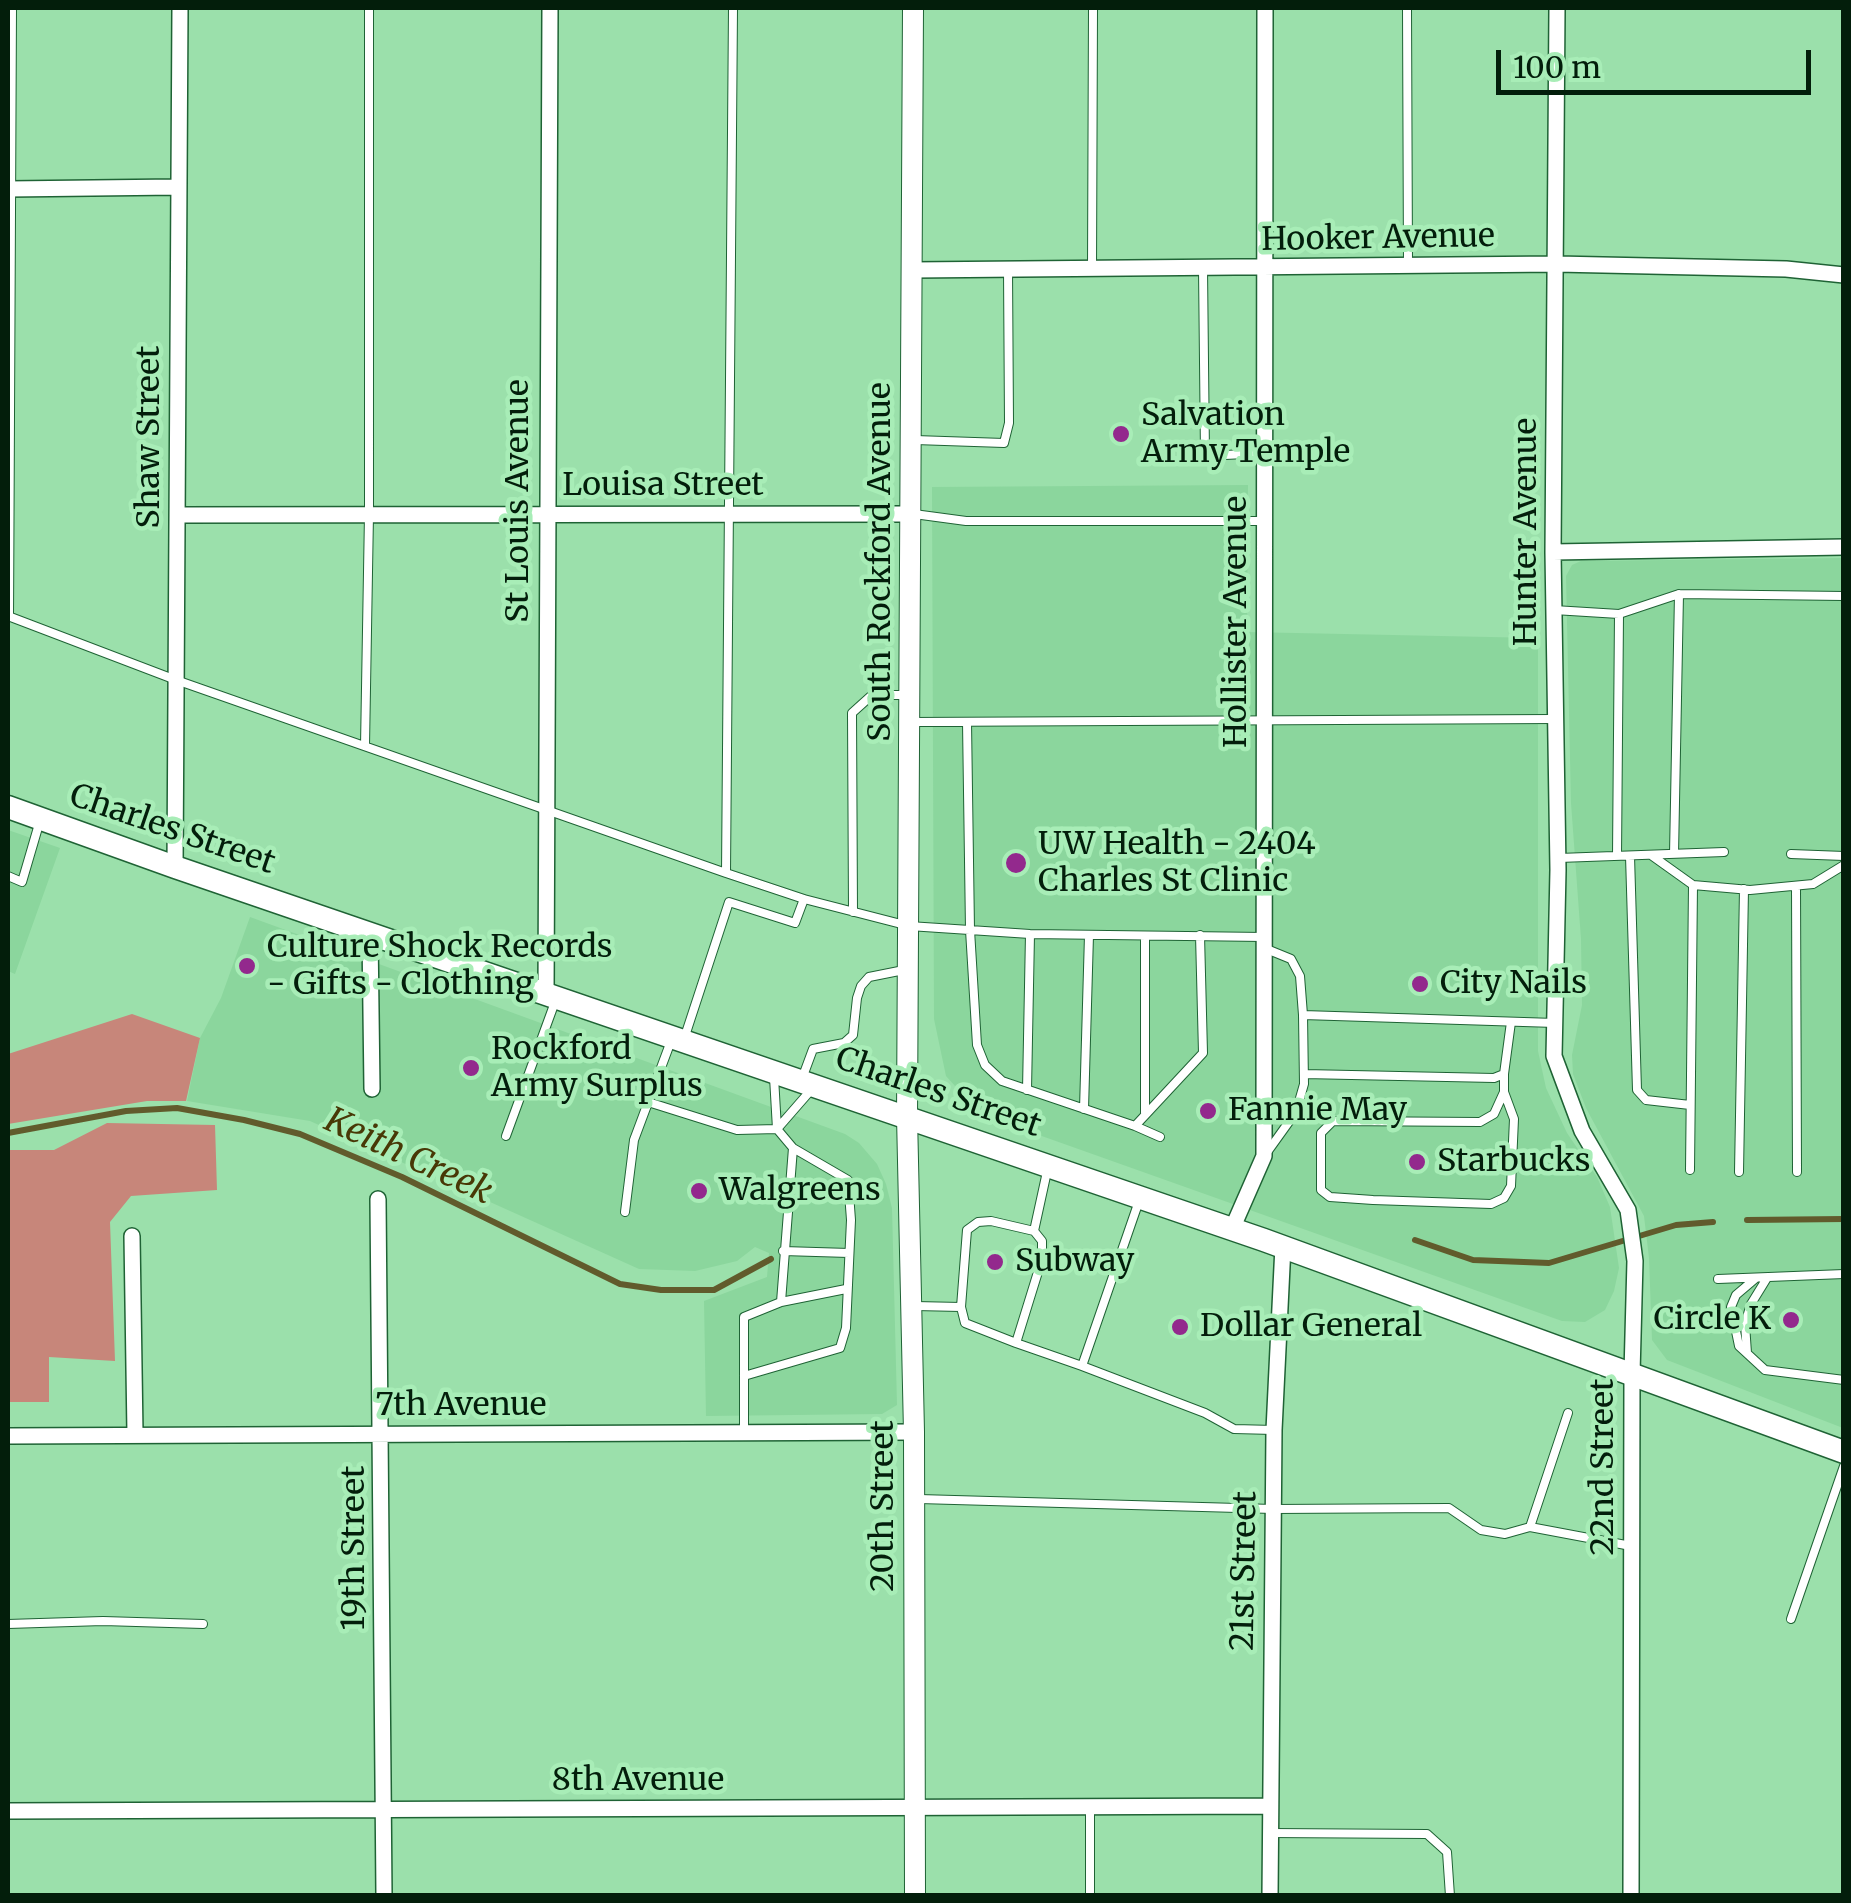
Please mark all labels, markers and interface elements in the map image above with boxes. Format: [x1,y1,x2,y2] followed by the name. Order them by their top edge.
[1501,30,1816,92] scale bar
[1513,48,1601,86] text: 100 m
[1261,218,1495,260] street label: Hooker Avenue
[131,345,169,529] street label: Shaw Street
[500,379,538,623] street label: St Louis Avenue
[862,382,900,742] street label: South Rockford Avenue
[1141,397,1350,472] place label: Salvation Army Temple
[1508,418,1546,646] street label: Hunter Avenue
[1110,423,1132,445] marker: Salvation Army Temple
[562,467,764,505] street label: Louisa Street
[1218,496,1256,748] street label: Hollister Avenue
[64,777,280,883] street label: Charles Street
[1038,826,1316,901] place label: UW Health - 2404 Charles St Clinic
[1003,850,1029,876] marker: UW Health - 2404 Charles St Clinic
[267,929,613,1004] place label: Culture Shock Records - Gifts - Clothing
[236,955,258,977] marker: Culture Shock Records - Gifts - Clothing
[1440,965,1587,1003] place label: City Nails
[1409,973,1431,995] marker: City Nails
[491,1031,703,1106] place label: Rockford Army Surplus
[830,1040,1046,1146] street label: Charles Street
[460,1057,482,1079] marker: Rockford Army Surplus
[1228,1092,1407,1130] place label: Fannie May
[317,1100,499,1214] water label: Keith Creek
[1197,1100,1219,1122] marker: Fannie May
[1437,1143,1590,1181] place label: Starbucks
[1406,1151,1428,1173] marker: Starbucks
[719,1172,881,1210] place label: Walgreens
[688,1180,710,1202] marker: Walgreens
[1015,1243,1134,1281] place label: Subway
[984,1251,1006,1273] marker: Subway
[1653,1301,1771,1339] place label: Circle K
[1200,1308,1422,1346] place label: Dollar General
[1780,1309,1802,1331] marker: Circle K
[1169,1316,1191,1338] marker: Dollar General
[1585,1379,1623,1555] street label: 22nd Street
[375,1387,547,1425] street label: 7th Avenue
[865,1420,903,1592] street label: 20th Street
[336,1466,374,1630] street label: 19th Street
[1224,1491,1266,1651] street label: 21st Street
[552,1762,724,1800] street label: 8th Avenue

